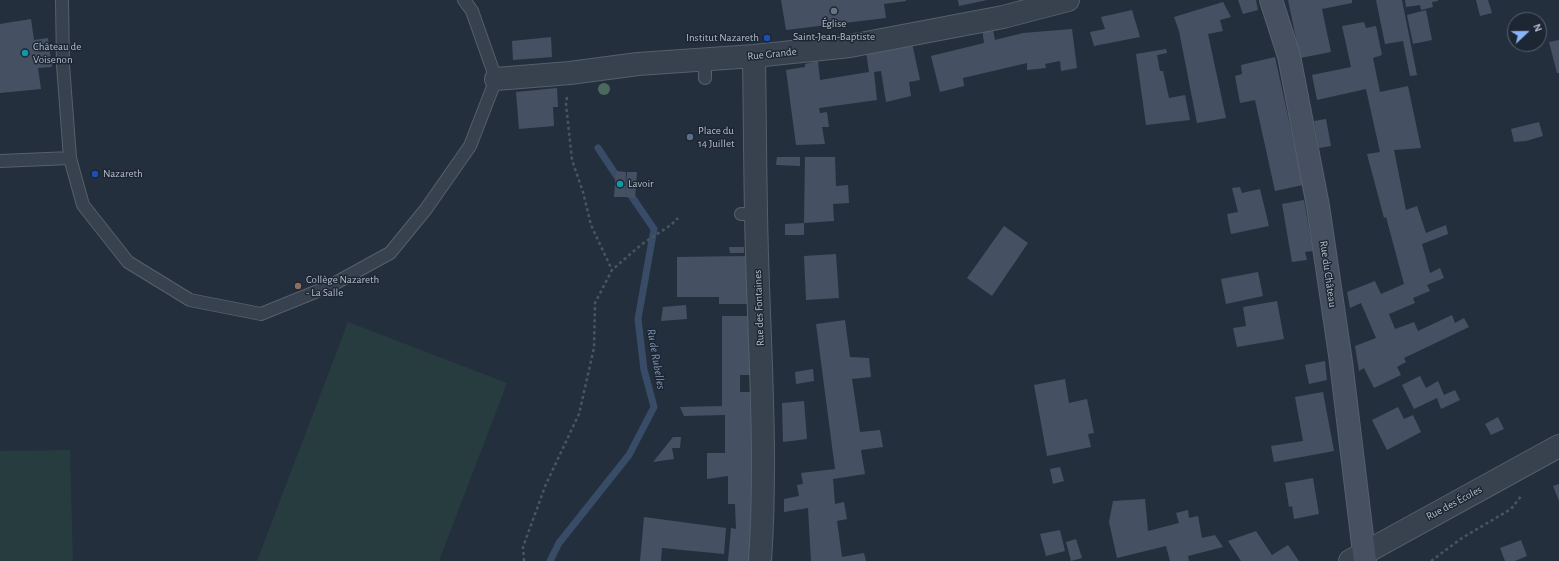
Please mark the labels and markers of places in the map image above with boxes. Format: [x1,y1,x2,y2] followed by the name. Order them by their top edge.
[829,6,839,16] marker: Église Saint-Jean-Baptiste
[793,17,875,43] place label: Église Saint-Jean-Baptiste
[686,31,759,45] place label: Institut Nazareth
[762,33,772,43] marker: Institut Nazareth
[33,40,81,66] place label: Château de Voisenon
[20,48,30,58] marker: Château de Voisenon
[698,124,734,150] place label: Place du 14 Juillet
[685,132,695,142] marker: Place du 14 Juillet
[103,167,143,181] place label: Nazareth
[90,169,100,179] marker: Nazareth
[628,177,654,191] place label: Lavoir
[615,179,625,189] marker: Lavoir
[306,273,379,299] place label: Collège Nazareth - La Salle
[293,281,303,291] marker: Collège Nazareth - La Salle

